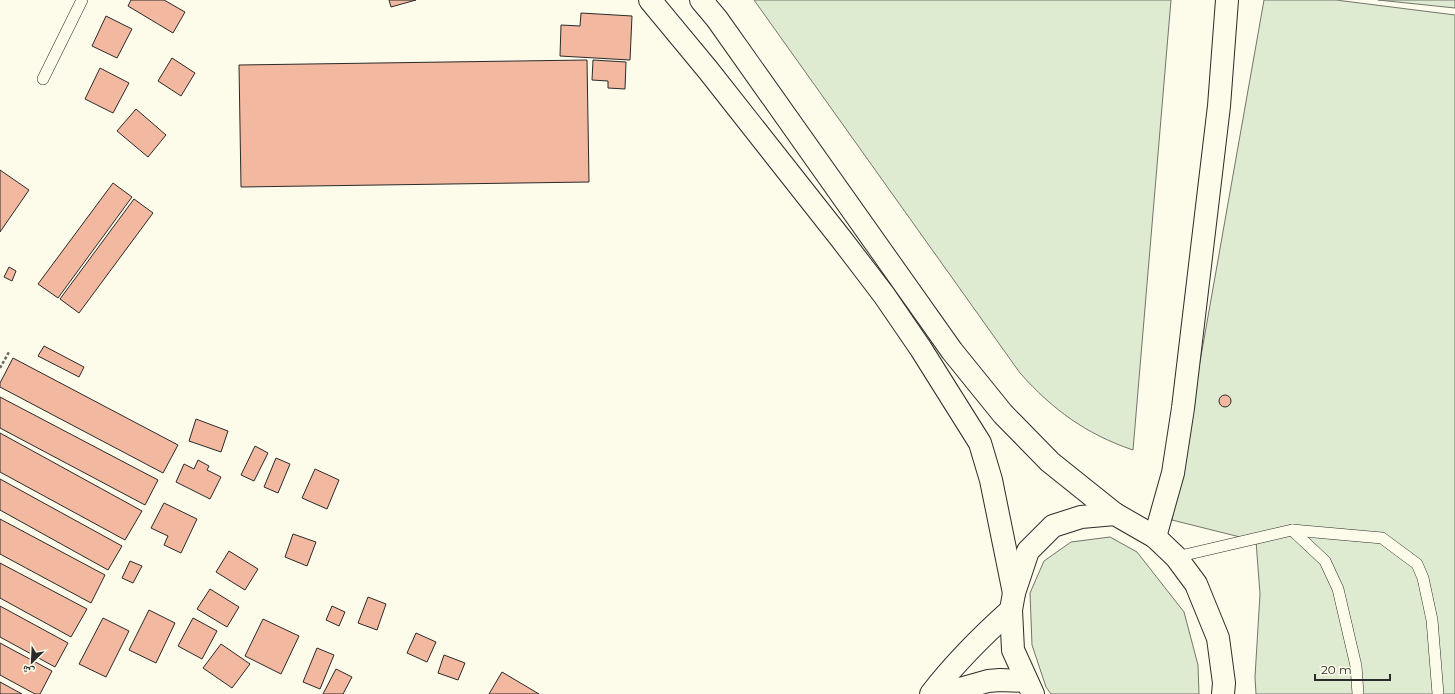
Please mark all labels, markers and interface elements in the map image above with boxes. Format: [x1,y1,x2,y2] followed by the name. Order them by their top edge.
[12,642,52,682] north arrow
[1315,656,1390,682] scale bar
[19,661,37,680] text: ش
[1321,662,1352,677] text: 20 m

